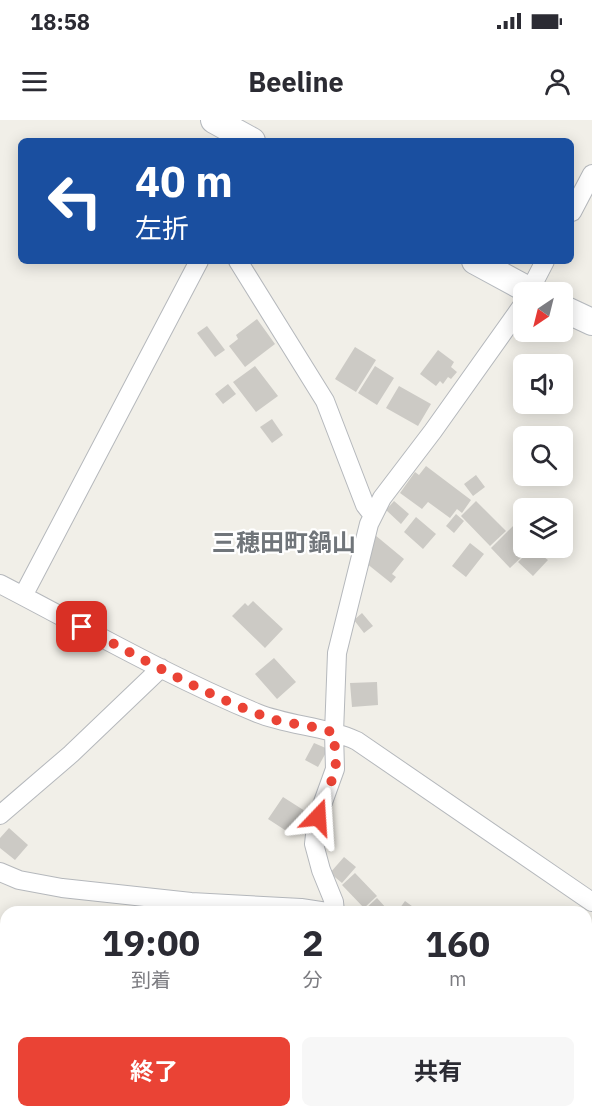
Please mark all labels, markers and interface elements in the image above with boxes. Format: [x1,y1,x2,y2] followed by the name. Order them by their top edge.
[30,7,90,36] text: 18:58
[248,64,344,99] text: Beeline
[18,65,51,98] icon: menu
[541,65,574,98] icon: person
[135,154,233,209] text: 40 m
[36,162,114,240] icon: left
[135,210,189,245] text: 左折
[513,282,573,342] north arrow
[513,282,573,558] map controls
[513,354,573,414] button: sound
[513,426,573,486] button: search
[513,498,573,558] button: layers
[212,526,356,558] district label: 三穂田町鍋山
[56,601,107,652] pin
[65,610,98,643] icon: arrive
[286,785,350,849] position arrow
[102,919,200,966] text: 19:00
[302,919,324,966] text: 2
[425,920,490,967] text: 160
[449,965,466,992] text: m
[131,966,171,993] text: 到着
[303,966,323,993] text: 分
[18,1037,290,1106] button: 終了
[302,1037,574,1106] button: 共有

